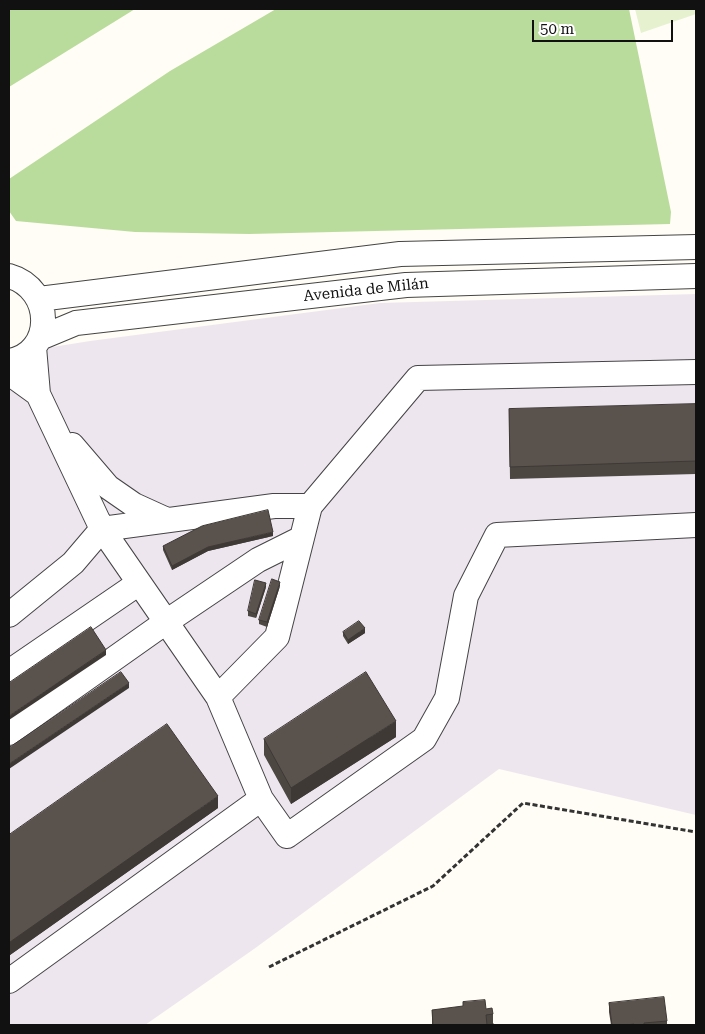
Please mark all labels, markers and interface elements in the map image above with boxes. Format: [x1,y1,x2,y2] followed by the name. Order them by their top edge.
[535,10,676,42] scale bar
[540,20,574,38] text: 50 m
[302,274,430,306] street label: Avenida de Milán

